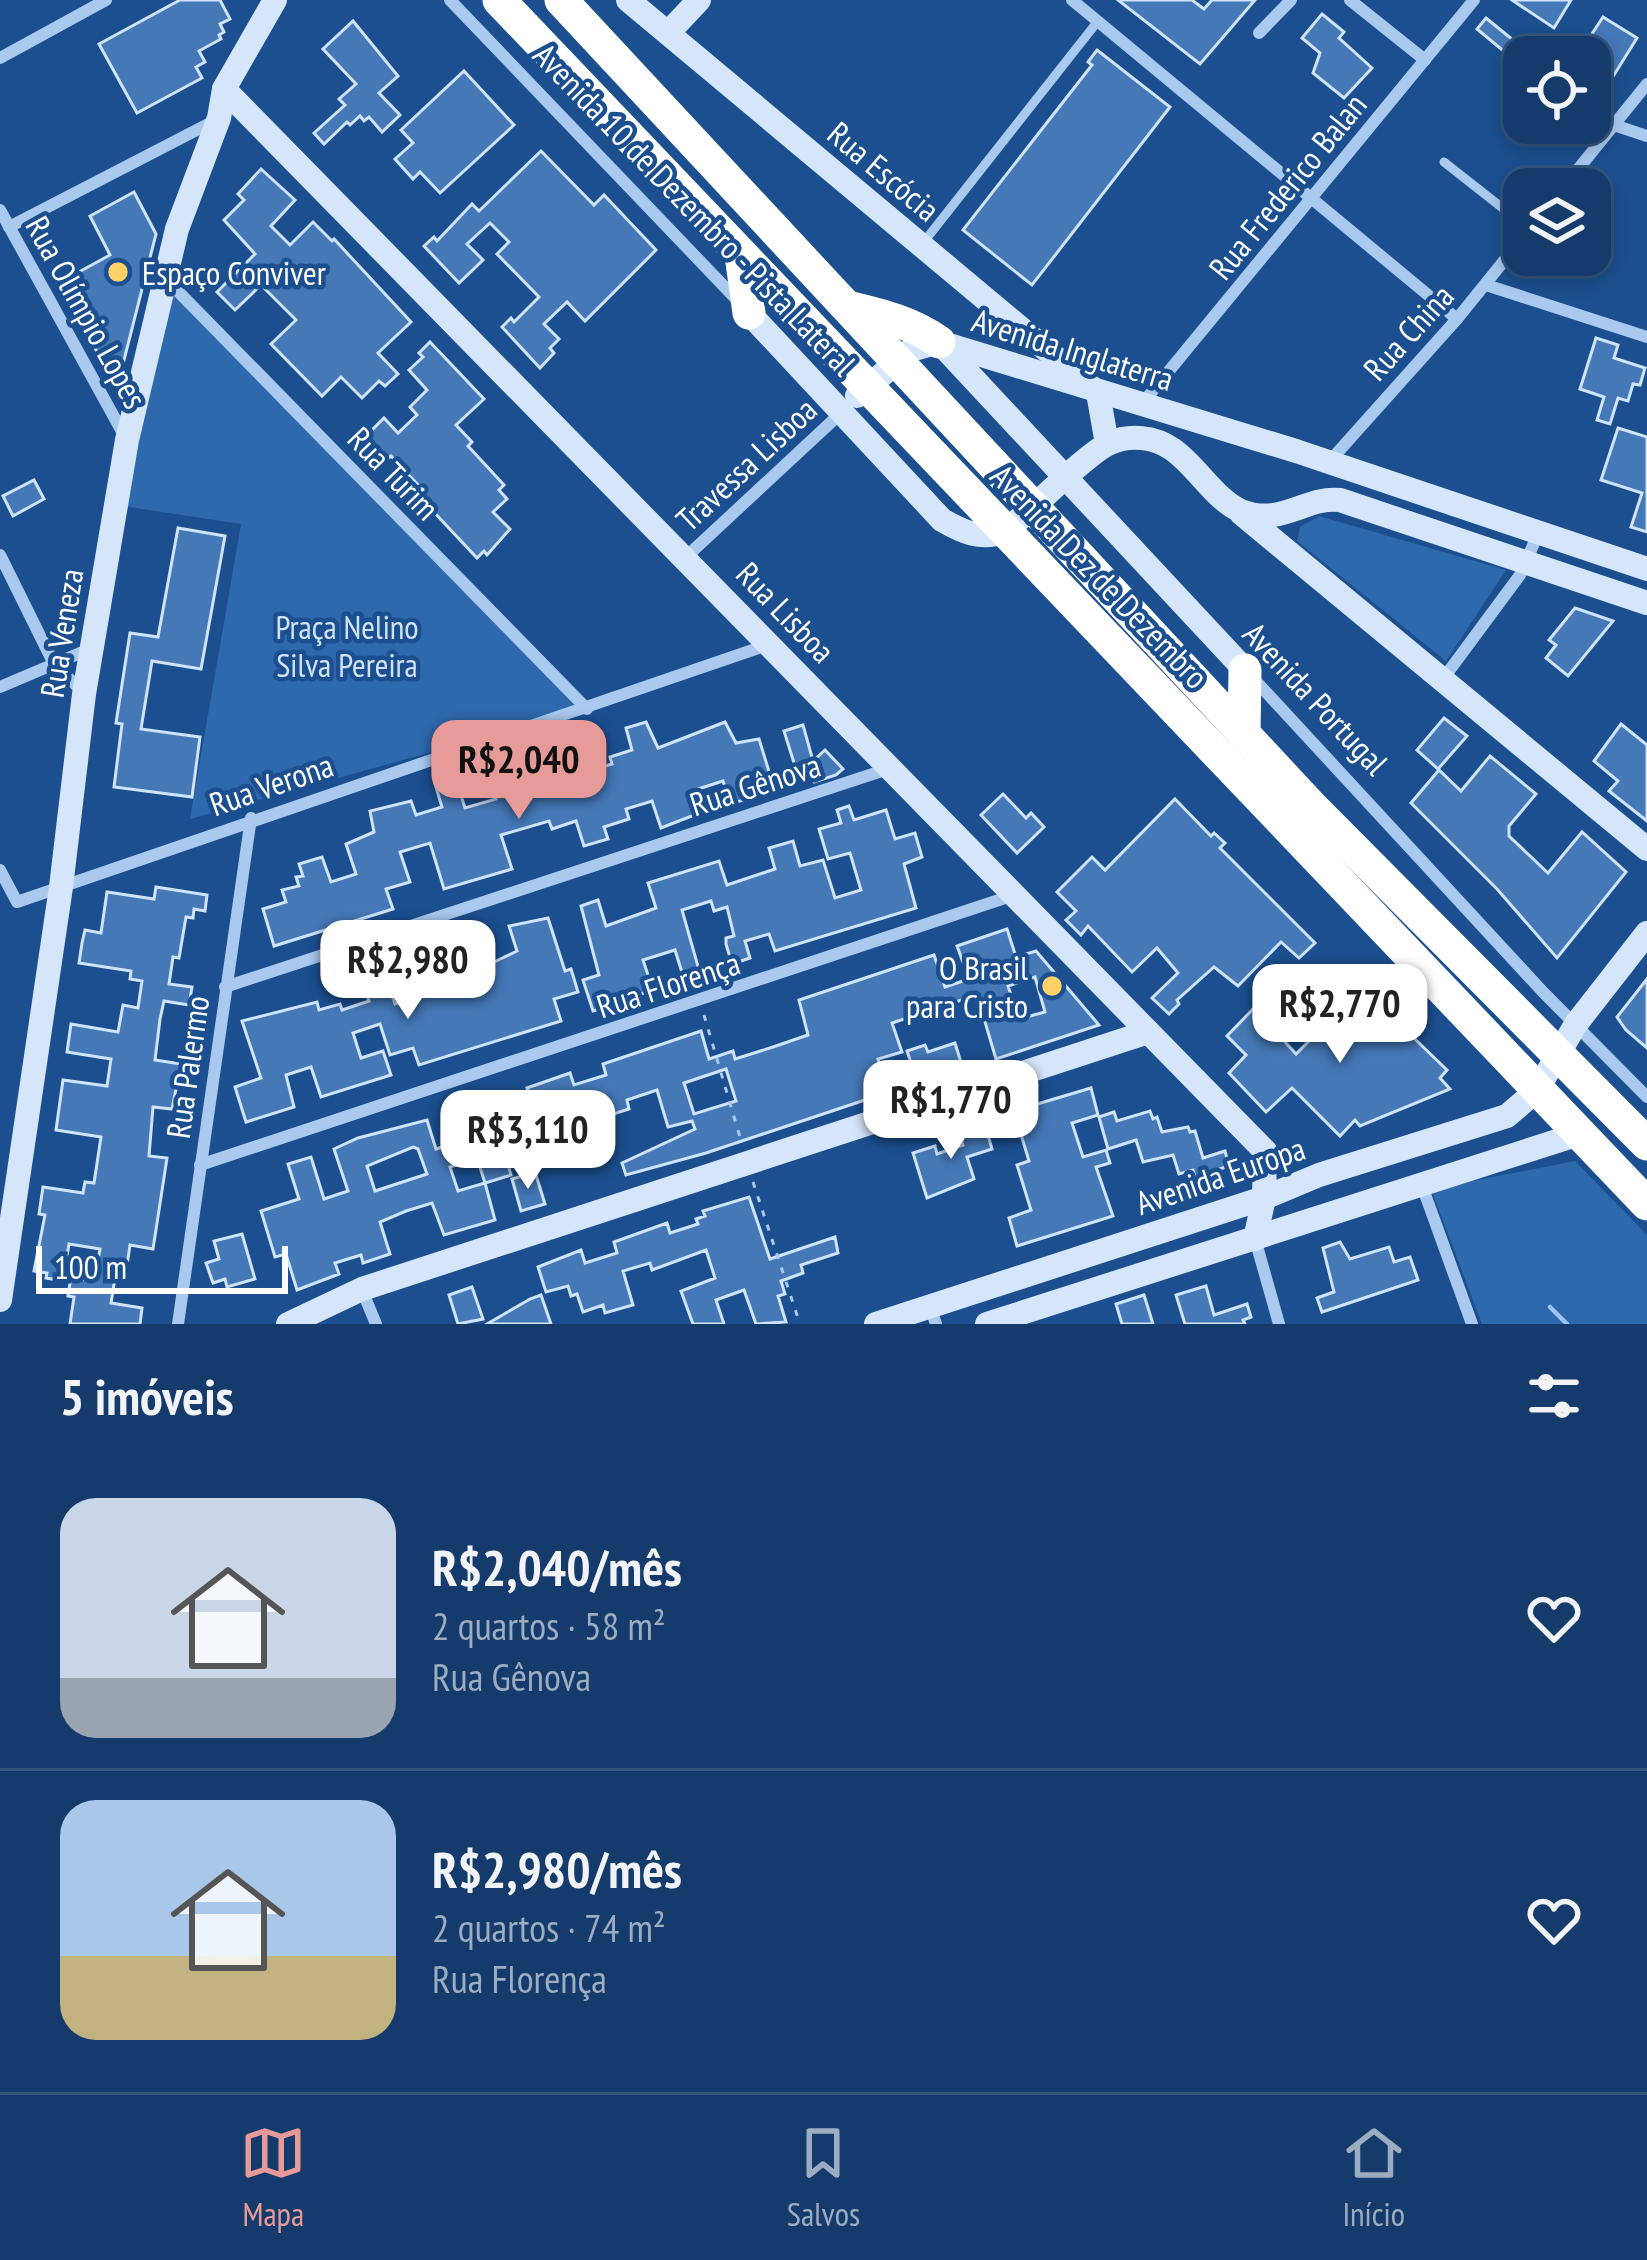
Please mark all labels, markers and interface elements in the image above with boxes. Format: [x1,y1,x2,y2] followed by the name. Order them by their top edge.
[525,34,866,385] street label: Avenida 10 de Dezembro - Pista Lateral
[1503,36,1611,276] map controls
[1503,36,1611,144] button: locate
[1199,84,1375,288] street label: Rua Frederico Balan
[819,112,949,230] street label: Rua Escócia
[1503,168,1611,276] button: layers
[17,208,157,416] street label: Rua Olímpio Lopes
[142,251,326,294] place label: Espaço Conviver
[105,259,131,285] marker: Espaço Conviver
[1354,275,1462,389] street label: Rua China
[967,298,1179,400] street label: Avenida Inglaterra
[667,388,825,540] street label: Travessa Lisboa
[339,417,449,529] street label: Rua Turim
[982,455,1218,697] street label: Avenida Dez de Dezembro
[727,552,845,672] street label: Rua Lisboa
[30,566,92,700] street label: Rua Veneza
[275,605,419,686] park label: Praça Nelino Silva Pereira
[1234,612,1398,784] street label: Avenida Portugal
[408,720,630,822] pin: R$2,040
[458,733,580,784] text: R$2,040
[204,743,338,825] street label: Rua Verona
[684,743,826,825] street label: Rua Gênova
[297,920,519,1022] pin: R$2,980
[347,933,469,984] text: R$2,980
[591,941,745,1027] street label: Rua Florença
[906,946,1028,1027] place label: O Brasil para Cristo
[1229,964,1451,1066] pin: R$2,770
[1039,973,1065,999] marker: O Brasil para Cristo
[1279,977,1401,1028] text: R$2,770
[156,993,218,1141] street label: Rua Palermo
[840,1060,1062,1162] pin: R$1,770
[890,1073,1012,1124] text: R$1,770
[417,1090,639,1192] pin: R$3,110
[467,1103,589,1154] text: R$3,110
[1130,1126,1310,1224] street label: Avenida Europa
[36,1240,288,1293] scale bar
[54,1245,127,1288] text: 100 m
[60,1363,234,1429] text: 5 imóveis
[1521,1363,1587,1429] icon: filters
[432,1534,682,1600] text: R$2,040/mês
[156,1546,300,1690] icon: home
[1521,1585,1587,1651] icon: heart
[432,1600,666,1651] text: 2 quartos · 58 m²
[432,1651,591,1702] text: Rua Gênova
[432,1836,682,1902] text: R$2,980/mês
[156,1848,300,1992] icon: home
[1521,1887,1587,1953] icon: heart
[432,1902,666,1953] text: 2 quartos · 74 m²
[432,1953,607,2004] text: Rua Florença
[240,2120,306,2235] tab: Mapa
[787,2120,860,2235] tab: Salvos
[1341,2120,1407,2235] tab: Início

